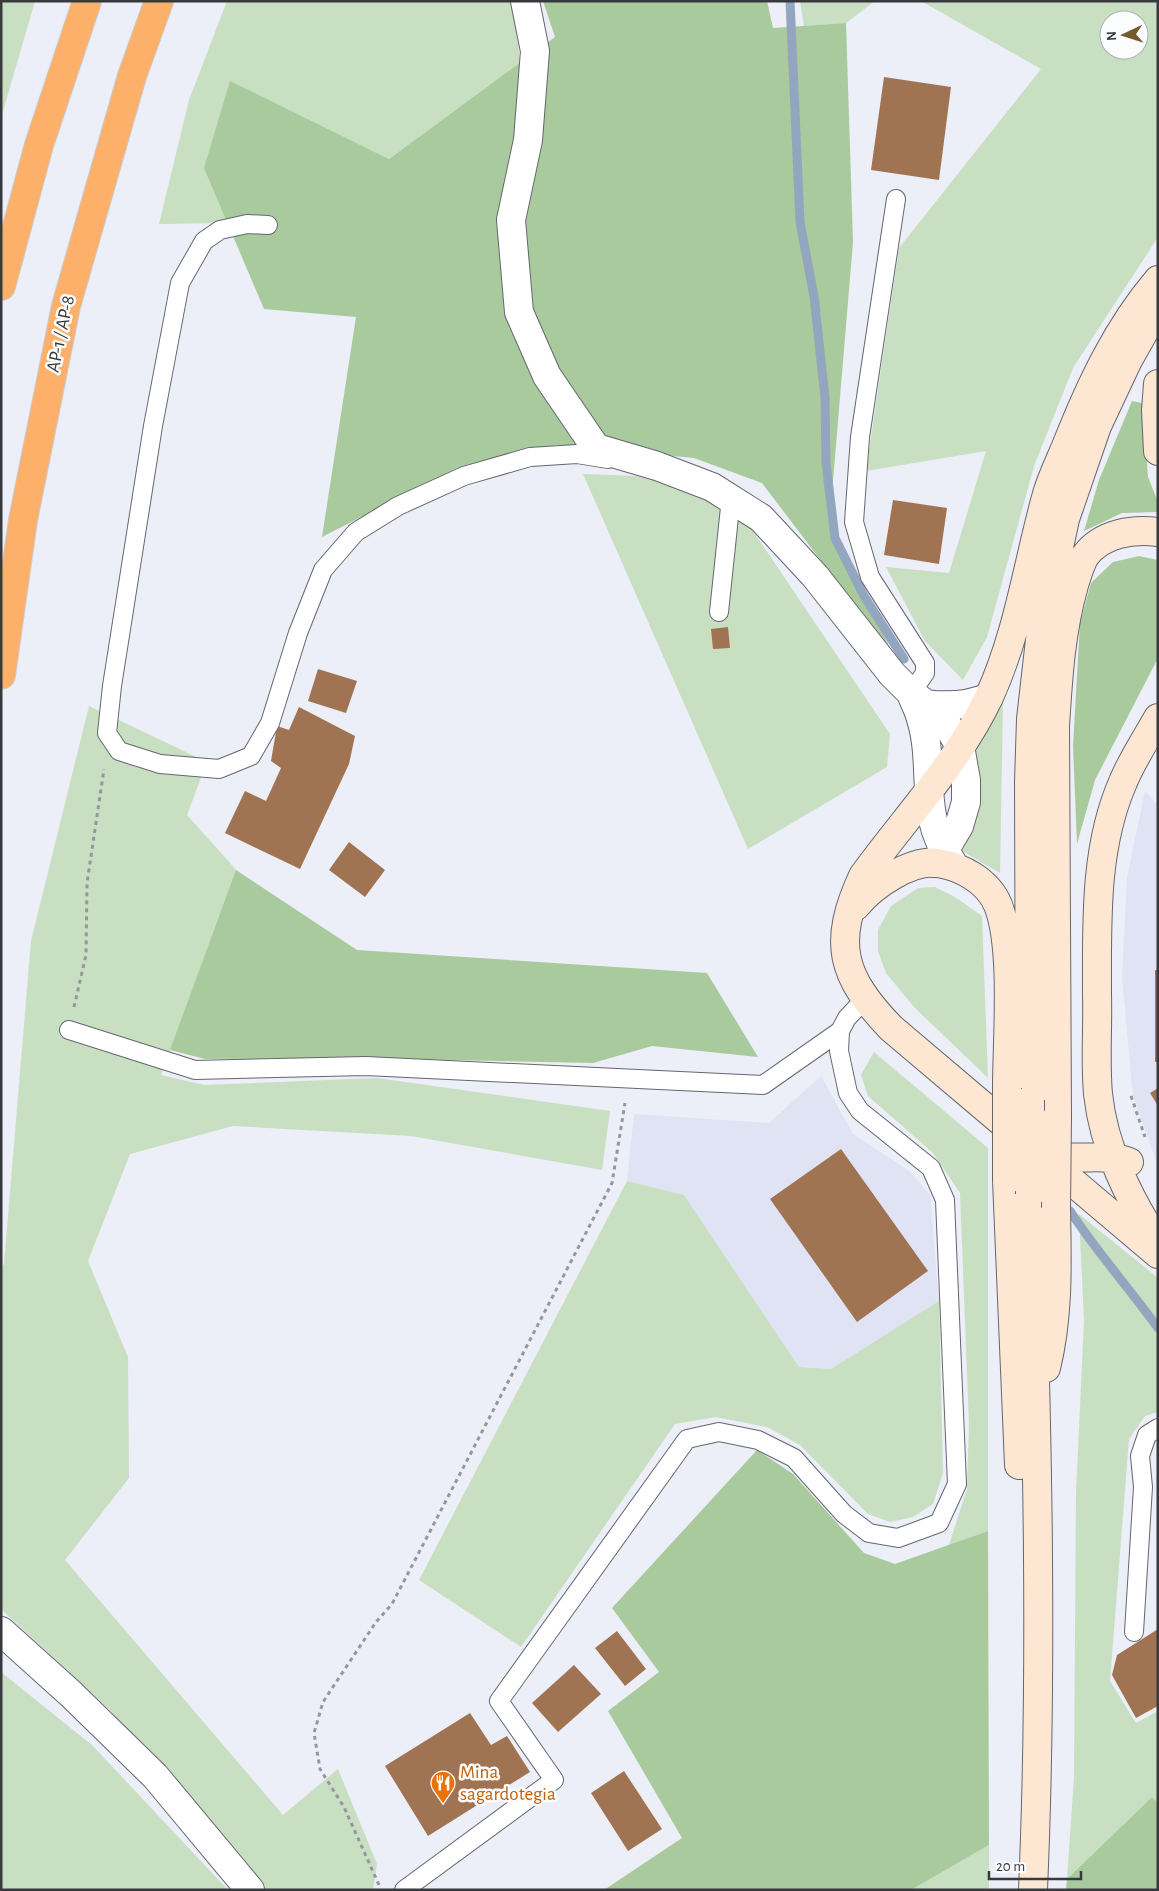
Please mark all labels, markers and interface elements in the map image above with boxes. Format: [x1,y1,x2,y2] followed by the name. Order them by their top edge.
[1099,10,1149,60] north arrow
[1105,30,1119,41] text: N
[44,294,78,374] street label: AP-1 / AP-8
[460,1763,556,1804] place label: Mina sagardotegia
[430,1770,456,1804] restaurant icon: Mina sagardotegia
[989,1848,1082,1880] scale bar
[996,1859,1025,1874] text: 20 m

